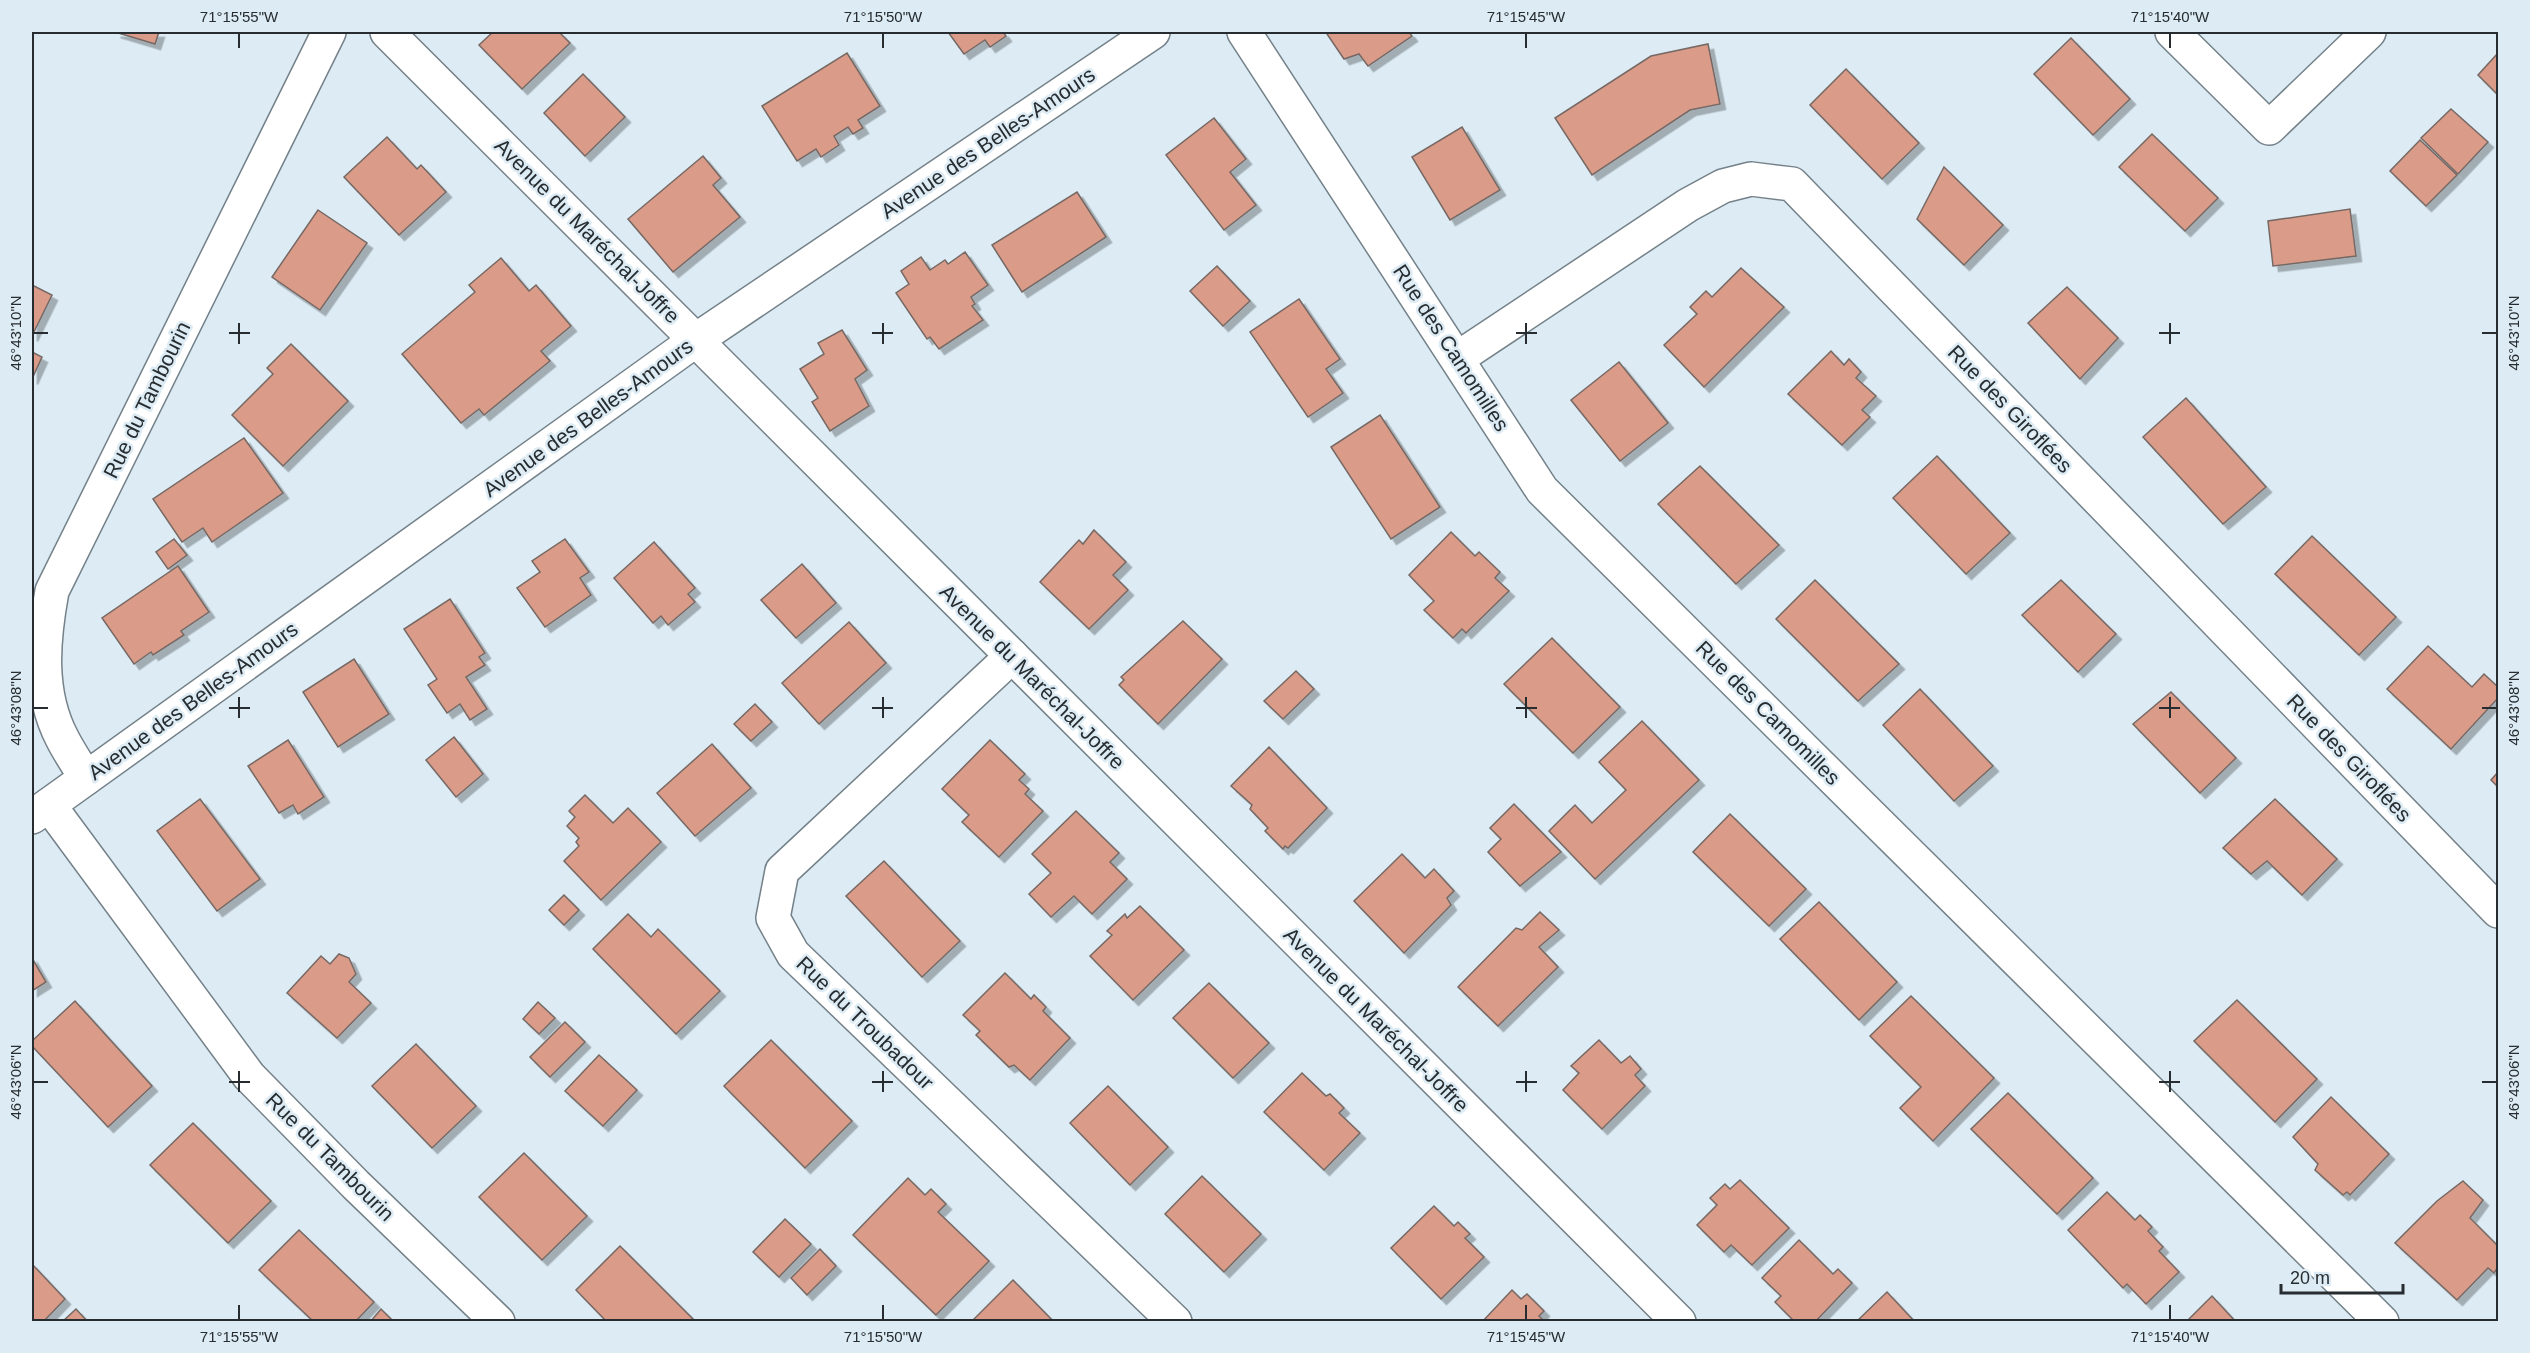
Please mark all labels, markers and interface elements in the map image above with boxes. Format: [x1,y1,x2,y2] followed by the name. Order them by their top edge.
[200,8,279,25] text: 71°15'55"W
[844,8,923,25] text: 71°15'50"W
[1487,8,1566,25] text: 71°15'45"W
[2131,8,2210,25] text: 71°15'40"W
[876,62,1099,223] street label: Avenue des Belles-Amours
[490,134,684,328] street label: Avenue du Maréchal-Joffre
[1389,260,1514,435] street label: Rue des Camomilles
[7,295,24,371] text: 46°43'10"N
[2505,295,2522,371] text: 46°43'10"N
[99,318,194,482] street label: Rue du Tambourin
[479,334,697,501] street label: Avenue des Belles-Amours
[1944,340,2077,477] street label: Rue des Giroflées
[935,580,1129,774] street label: Avenue du Maréchal-Joffre
[84,617,302,784] street label: Avenue des Belles-Amours
[1692,636,1845,789] street label: Rue des Camomilles
[7,670,24,746] text: 46°43'08"N
[2505,670,2522,746] text: 46°43'08"N
[2283,689,2416,826] street label: Rue des Giroflées
[1279,923,1473,1117] street label: Avenue du Maréchal-Joffre
[792,952,938,1094] street label: Rue du Troubadour
[7,1044,24,1120] text: 46°43'06"N
[2505,1044,2522,1120] text: 46°43'06"N
[262,1088,399,1225] street label: Rue du Tambourin
[2281,1257,2402,1295] scale bar
[2290,1268,2330,1288] text: 20 m
[200,1328,279,1345] text: 71°15'55"W
[844,1328,923,1345] text: 71°15'50"W
[1487,1328,1566,1345] text: 71°15'45"W
[2131,1328,2210,1345] text: 71°15'40"W

